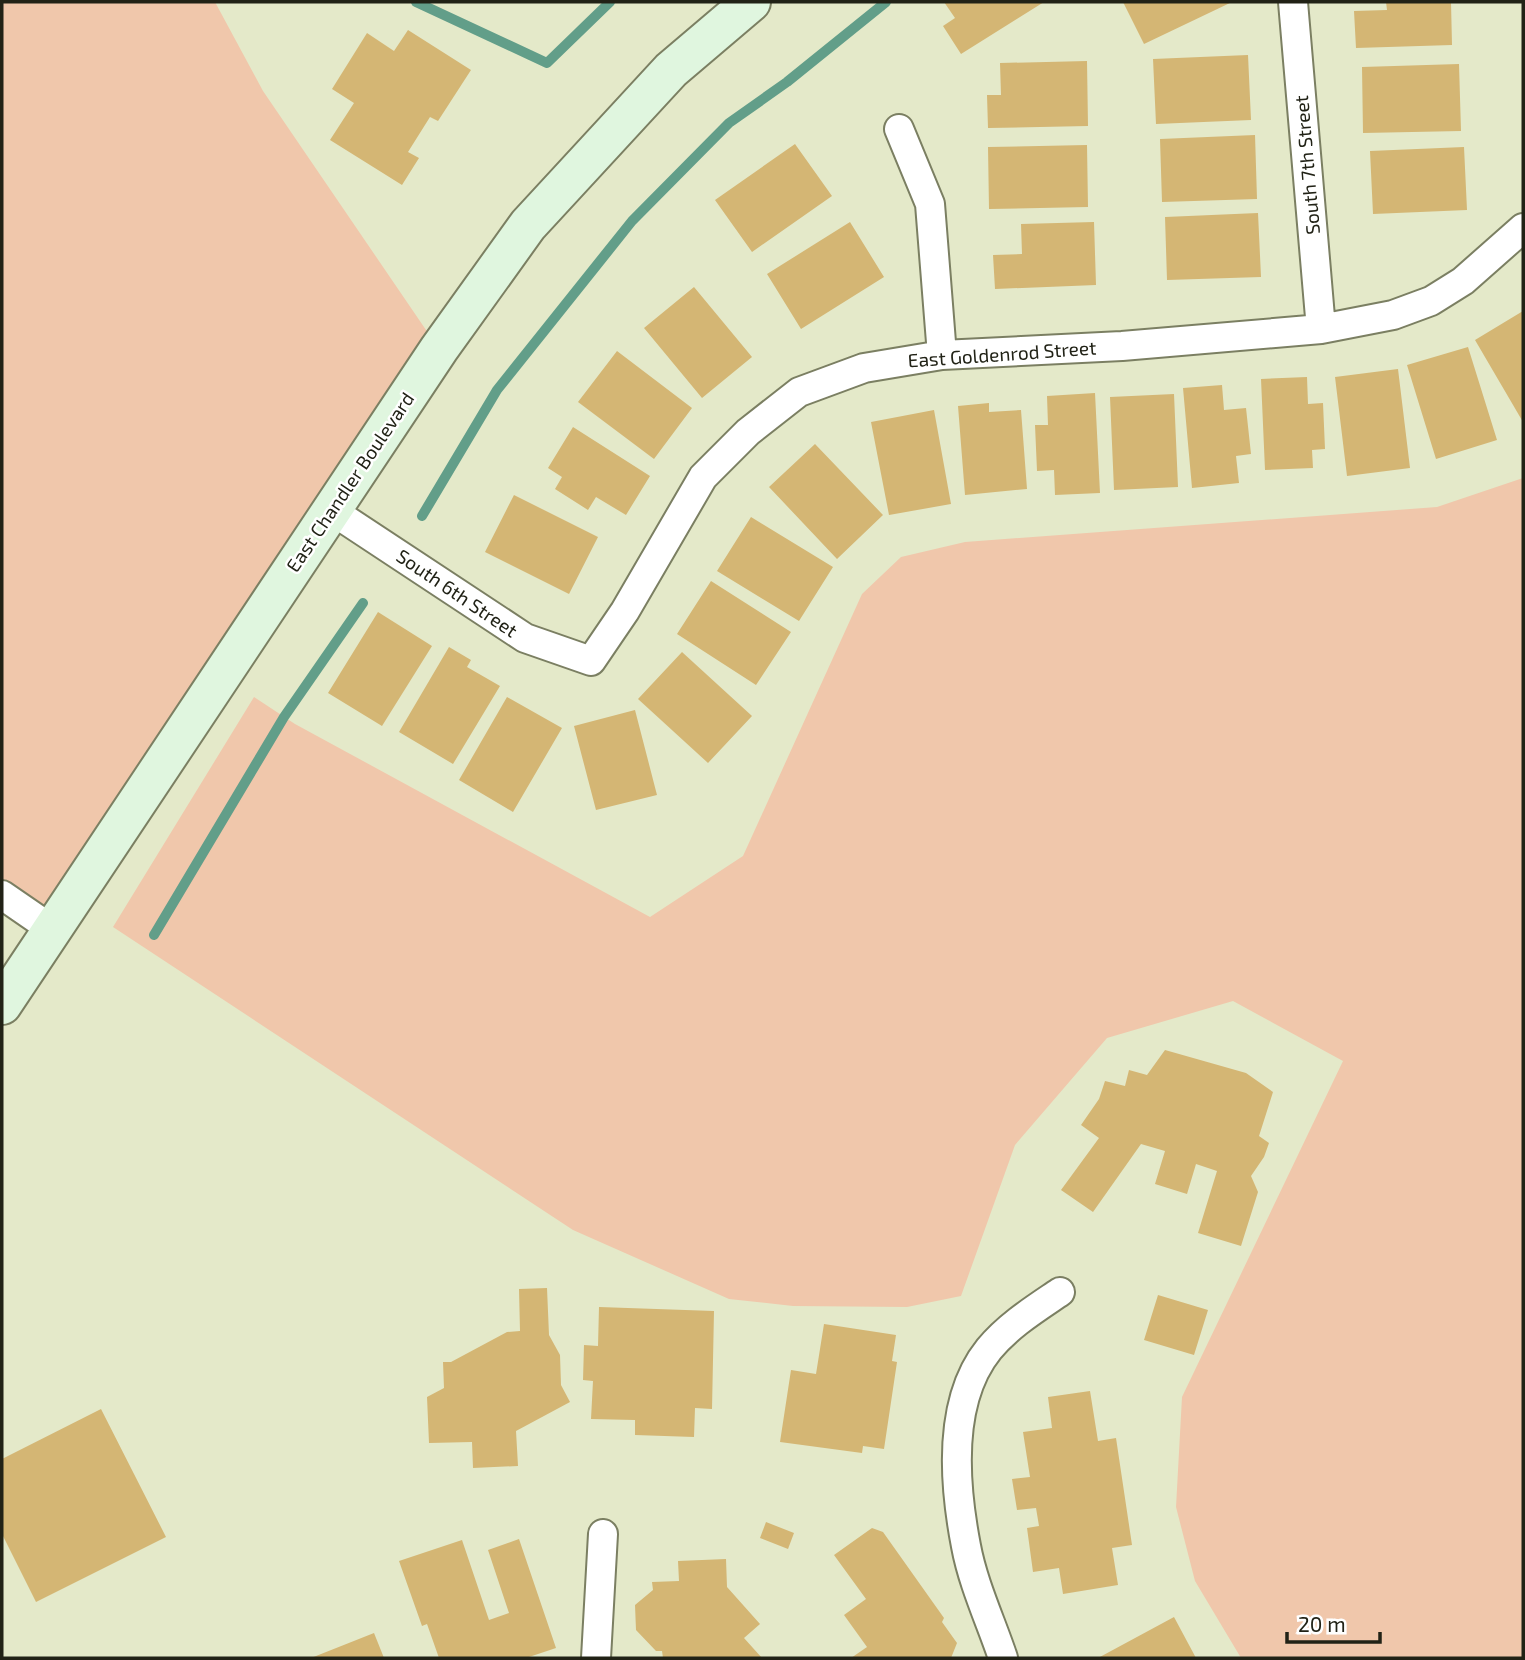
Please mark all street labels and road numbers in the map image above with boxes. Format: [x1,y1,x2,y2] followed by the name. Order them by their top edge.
[1289,94,1324,236] street label: South 7th Street
[907,335,1097,372] street label: East Goldenrod Street
[281,388,418,576] street label: East Chandler Boulevard
[392,544,522,642] street label: South 6th Street

